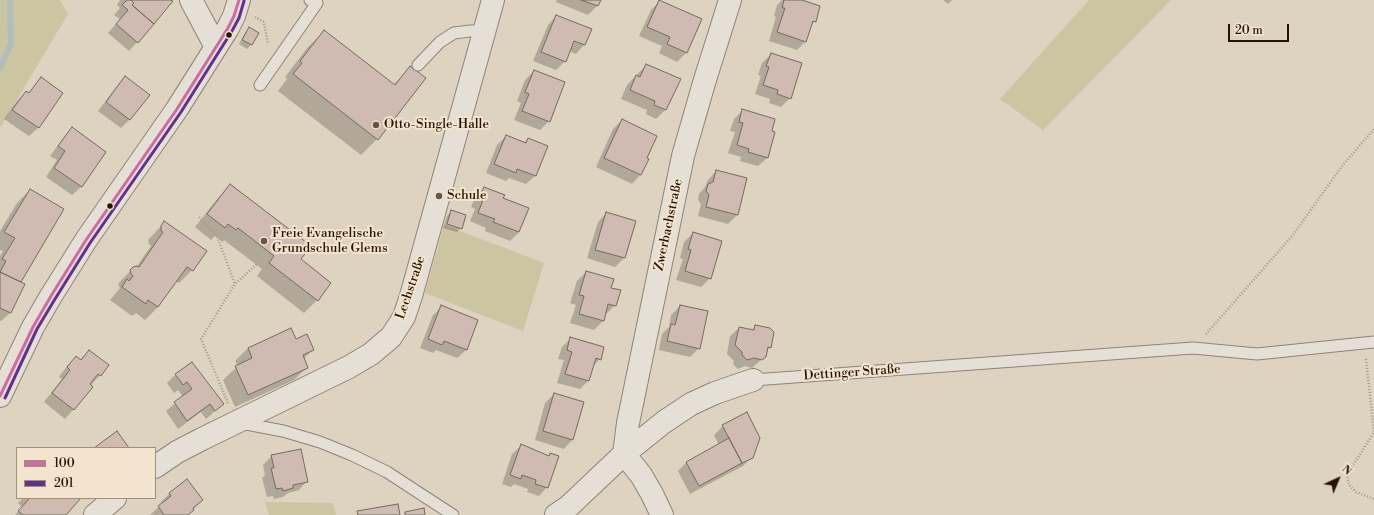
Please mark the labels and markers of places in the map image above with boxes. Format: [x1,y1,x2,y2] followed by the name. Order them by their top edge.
[224,30,234,40] unlabelled marker
[384,117,489,133] place label: Otto-Single-Halle
[371,120,381,130] marker: Otto-Single-Halle
[447,188,486,204] place label: Schule
[434,191,444,201] marker: Schule
[105,201,115,211] unlabelled marker
[272,226,388,257] place label: Freie Evangelische Grundschule Glems
[259,236,269,246] marker: Freie Evangelische Grundschule Glems

